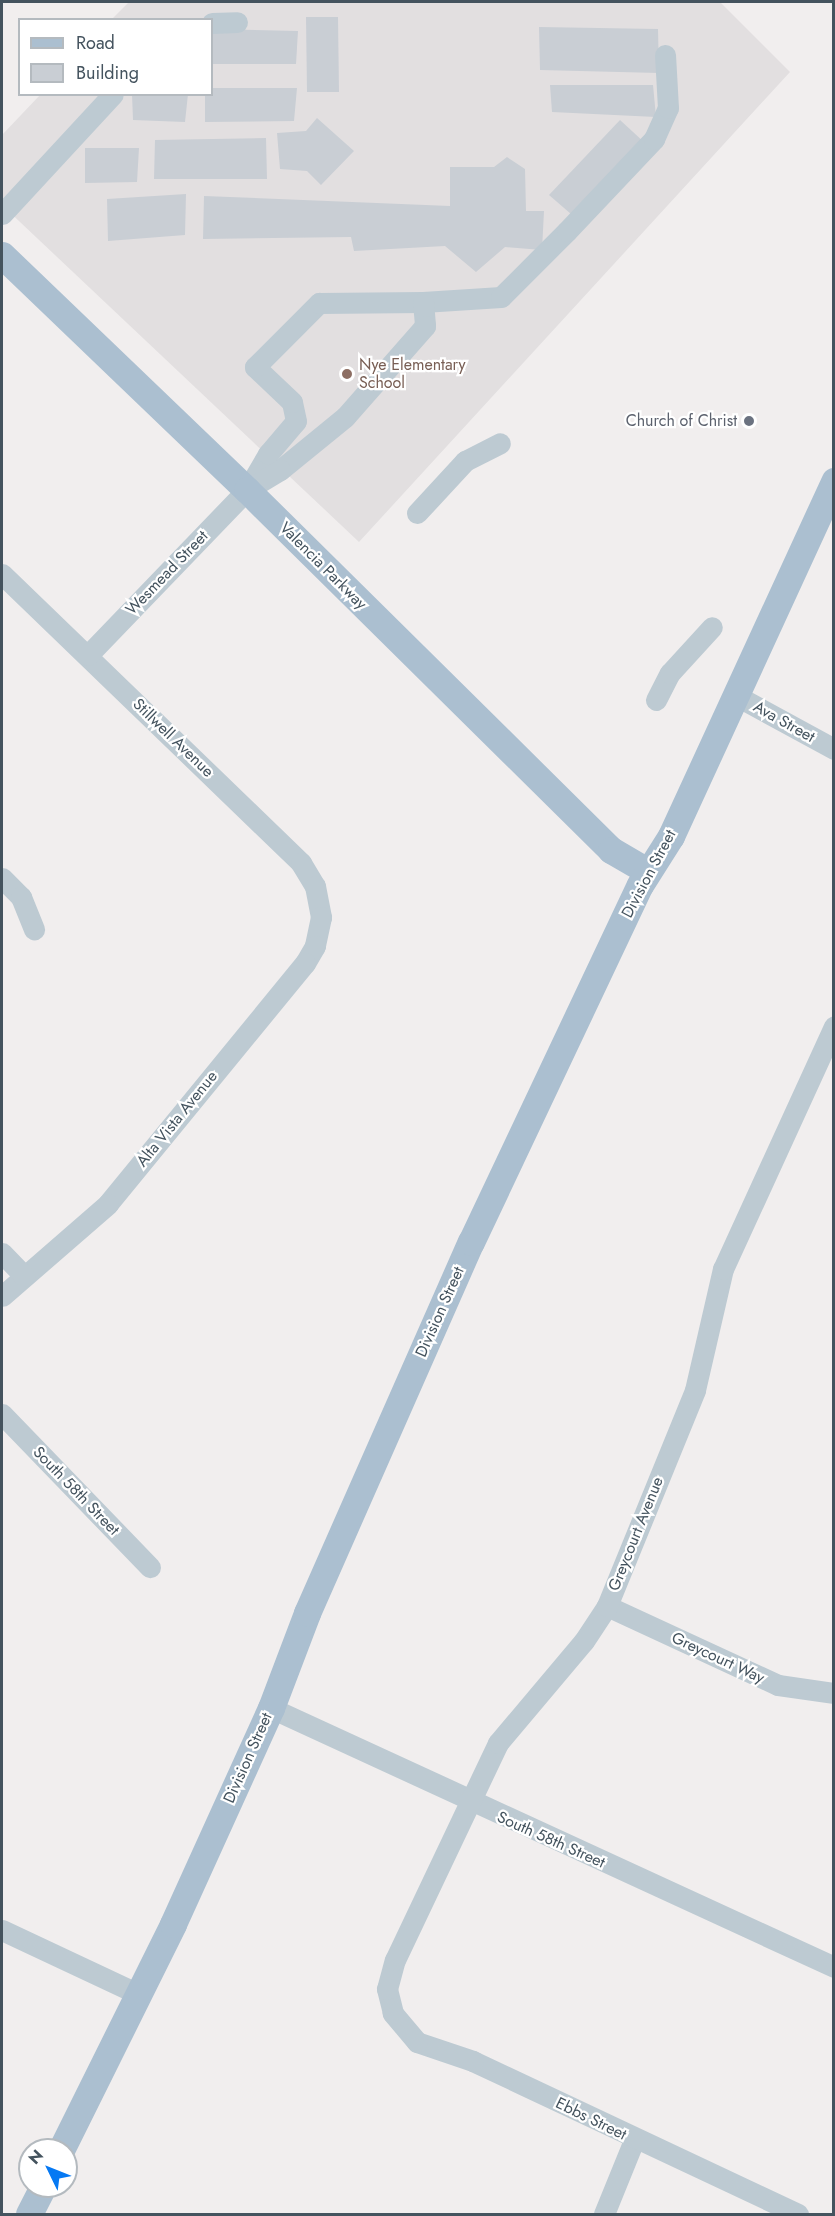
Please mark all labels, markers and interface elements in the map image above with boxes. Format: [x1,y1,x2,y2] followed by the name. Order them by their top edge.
[18,18,213,96] legend
[76,30,115,56] text: Road
[76,60,139,86] text: Building
[359,355,466,393] place label: Nye Elementary School
[340,367,354,381] marker: Nye Elementary School
[626,411,737,431] place label: Church of Christ
[742,414,756,428] marker: Church of Christ
[275,518,371,614] street label: Valencia Parkway
[122,527,212,619] street label: Wesmead Street
[129,695,217,781] street label: Stillwell Avenue
[750,697,818,747] street label: Ava Street
[618,827,680,921] street label: Division Street
[132,1067,222,1171] street label: Alta Vista Avenue
[412,1264,468,1360] street label: Division Street
[29,1443,123,1539] street label: South 58th Street
[604,1474,668,1594] street label: Greycourt Avenue
[669,1628,767,1688] street label: Greycourt Way
[220,1710,276,1806] street label: Division Street
[494,1808,608,1872] street label: South 58th Street
[552,2094,630,2144] street label: Ebbs Street
[18,2138,78,2198] north arrow
[23,2144,49,2169] text: N

